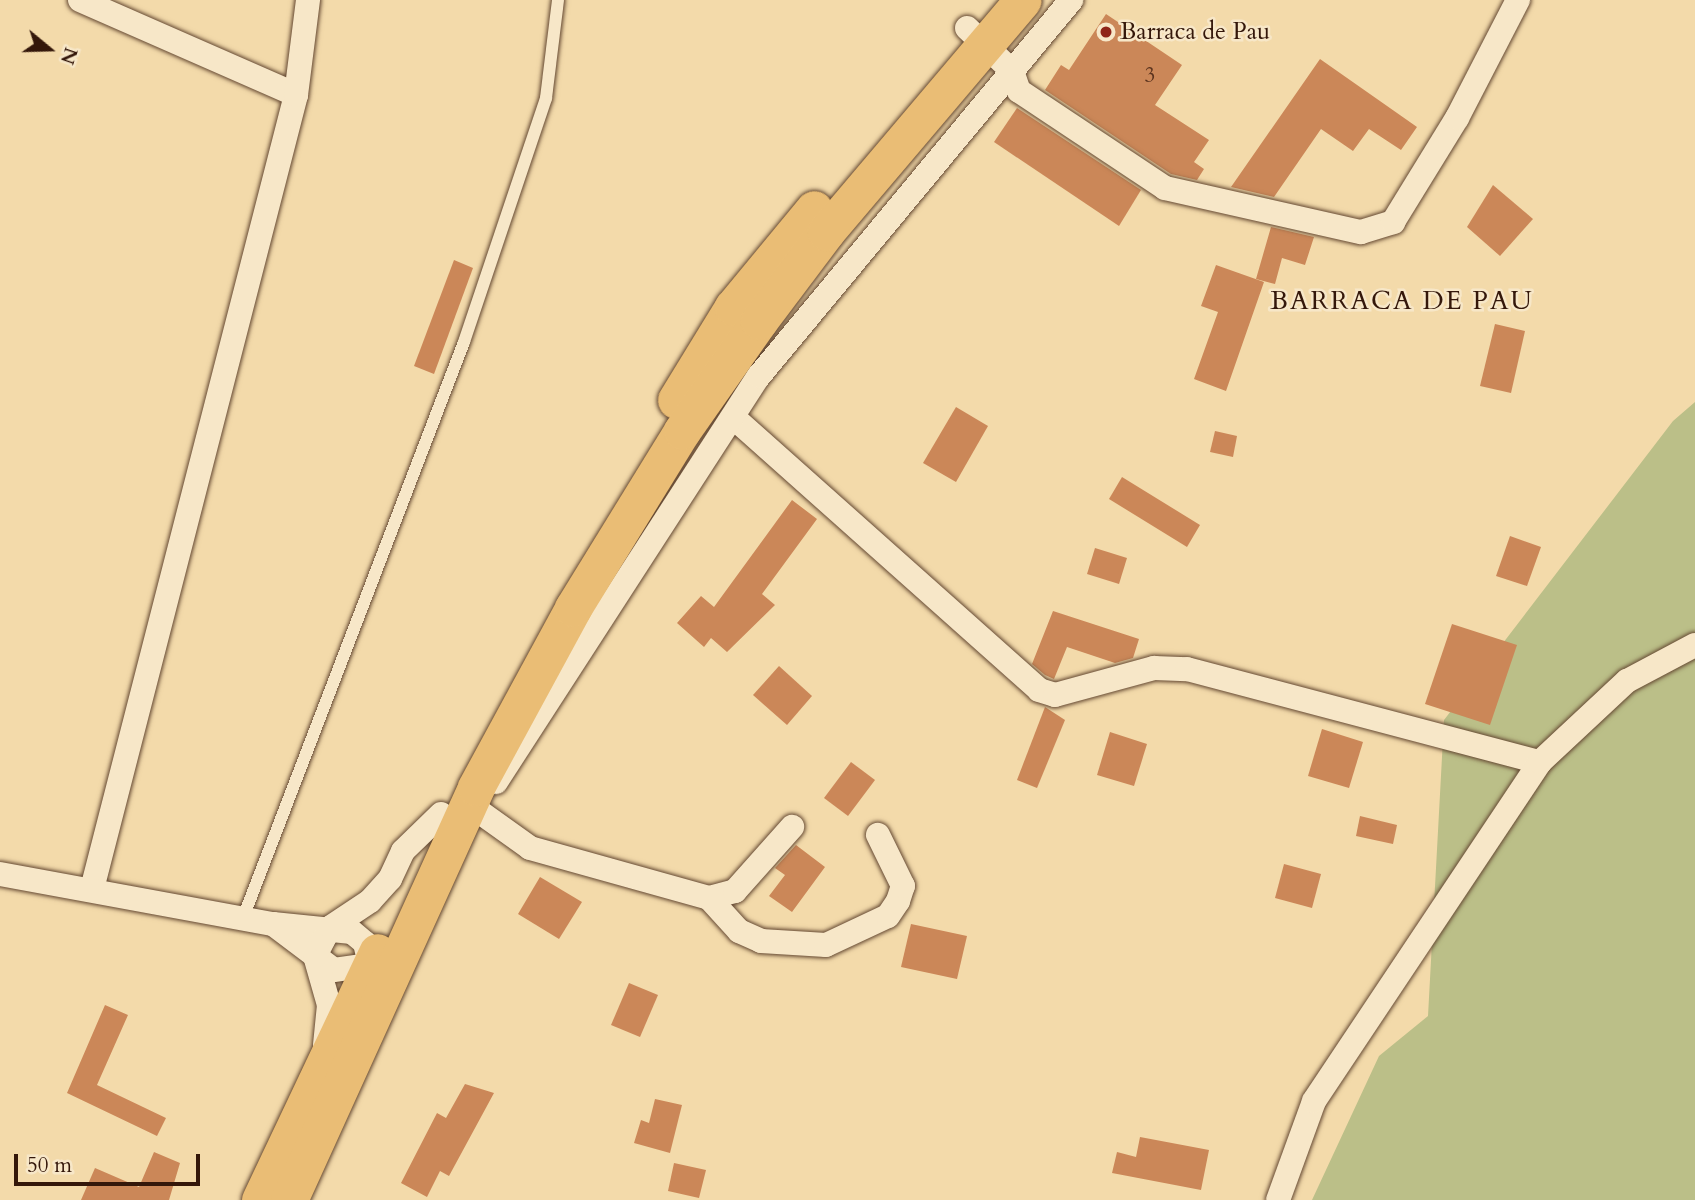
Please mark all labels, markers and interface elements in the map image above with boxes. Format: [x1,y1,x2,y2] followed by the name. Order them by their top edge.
[14,14,84,84] north arrow
[1120,18,1270,46] place label: Barraca de Pau
[1098,24,1114,40] marker: Barraca de Pau
[54,44,84,68] text: N
[1145,63,1155,89] house number: 3
[1272,285,1532,317] district label: BARRACA DE PAU
[18,1140,203,1184] scale bar
[27,1151,72,1180] text: 50 m

